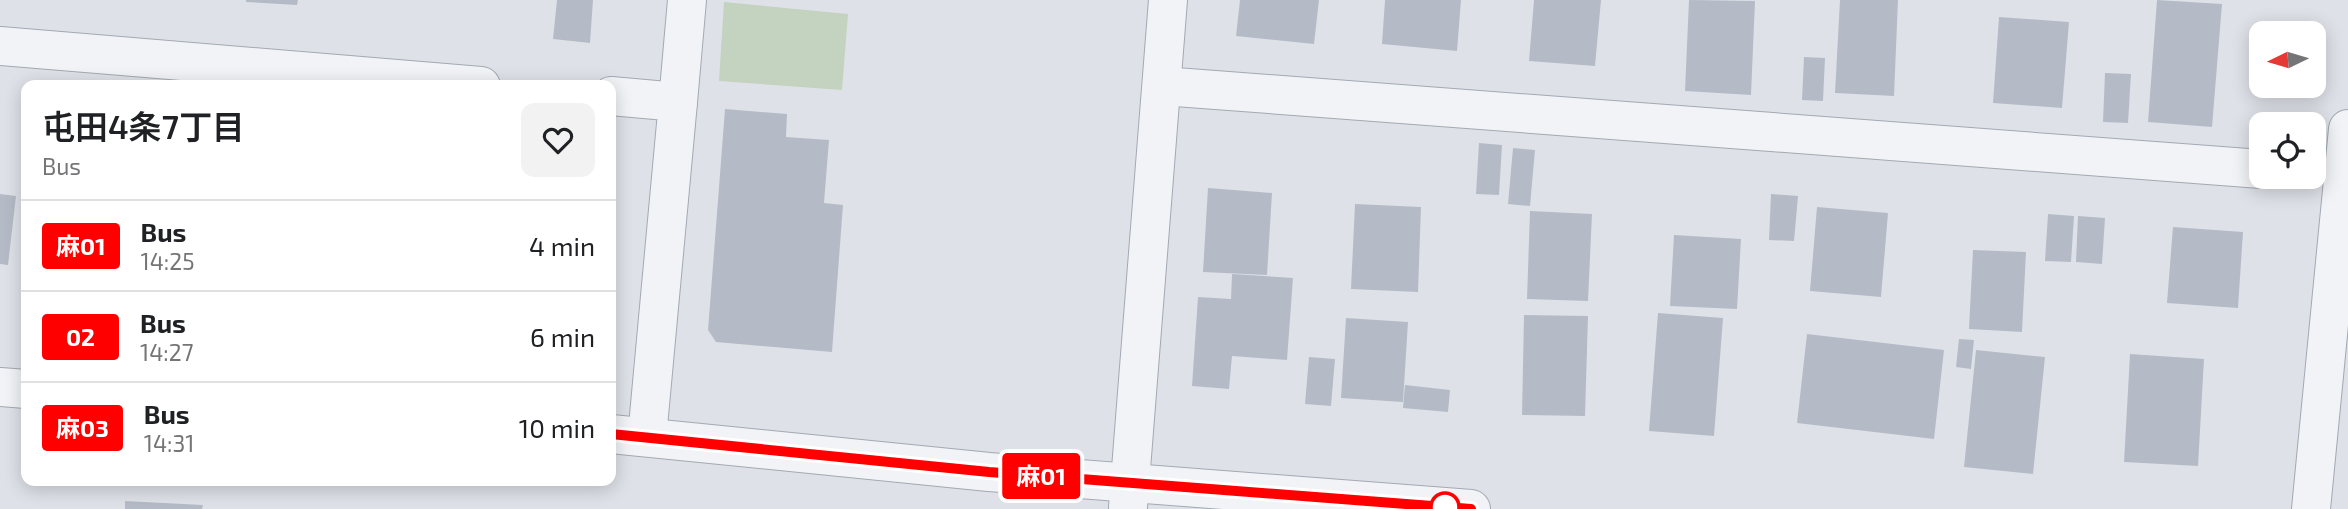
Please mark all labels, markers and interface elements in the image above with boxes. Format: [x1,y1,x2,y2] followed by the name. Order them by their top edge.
[2249,21,2326,98] north arrow
[2249,21,2326,189] map controls
[521,103,595,177] button: heart
[42,106,245,146] text: 屯田4条7丁目
[2249,112,2326,189] button: locate
[42,152,81,180] text: Bus
[141,216,186,247] text: Bus
[529,230,595,261] text: 4 min
[56,231,106,260] text: 麻01
[141,247,195,275] text: 14:25
[140,307,186,338] text: Bus
[530,321,595,352] text: 6 min
[66,322,95,351] text: 02
[140,338,193,366] text: 14:27
[144,398,190,429] text: Bus
[519,412,595,443] text: 10 min
[56,413,109,442] text: 麻03
[144,429,194,457] text: 14:31
[1001,453,1081,499] line badge: 麻01
[1016,461,1066,490] text: 麻01
[1430,492,1460,509] unlabelled marker

